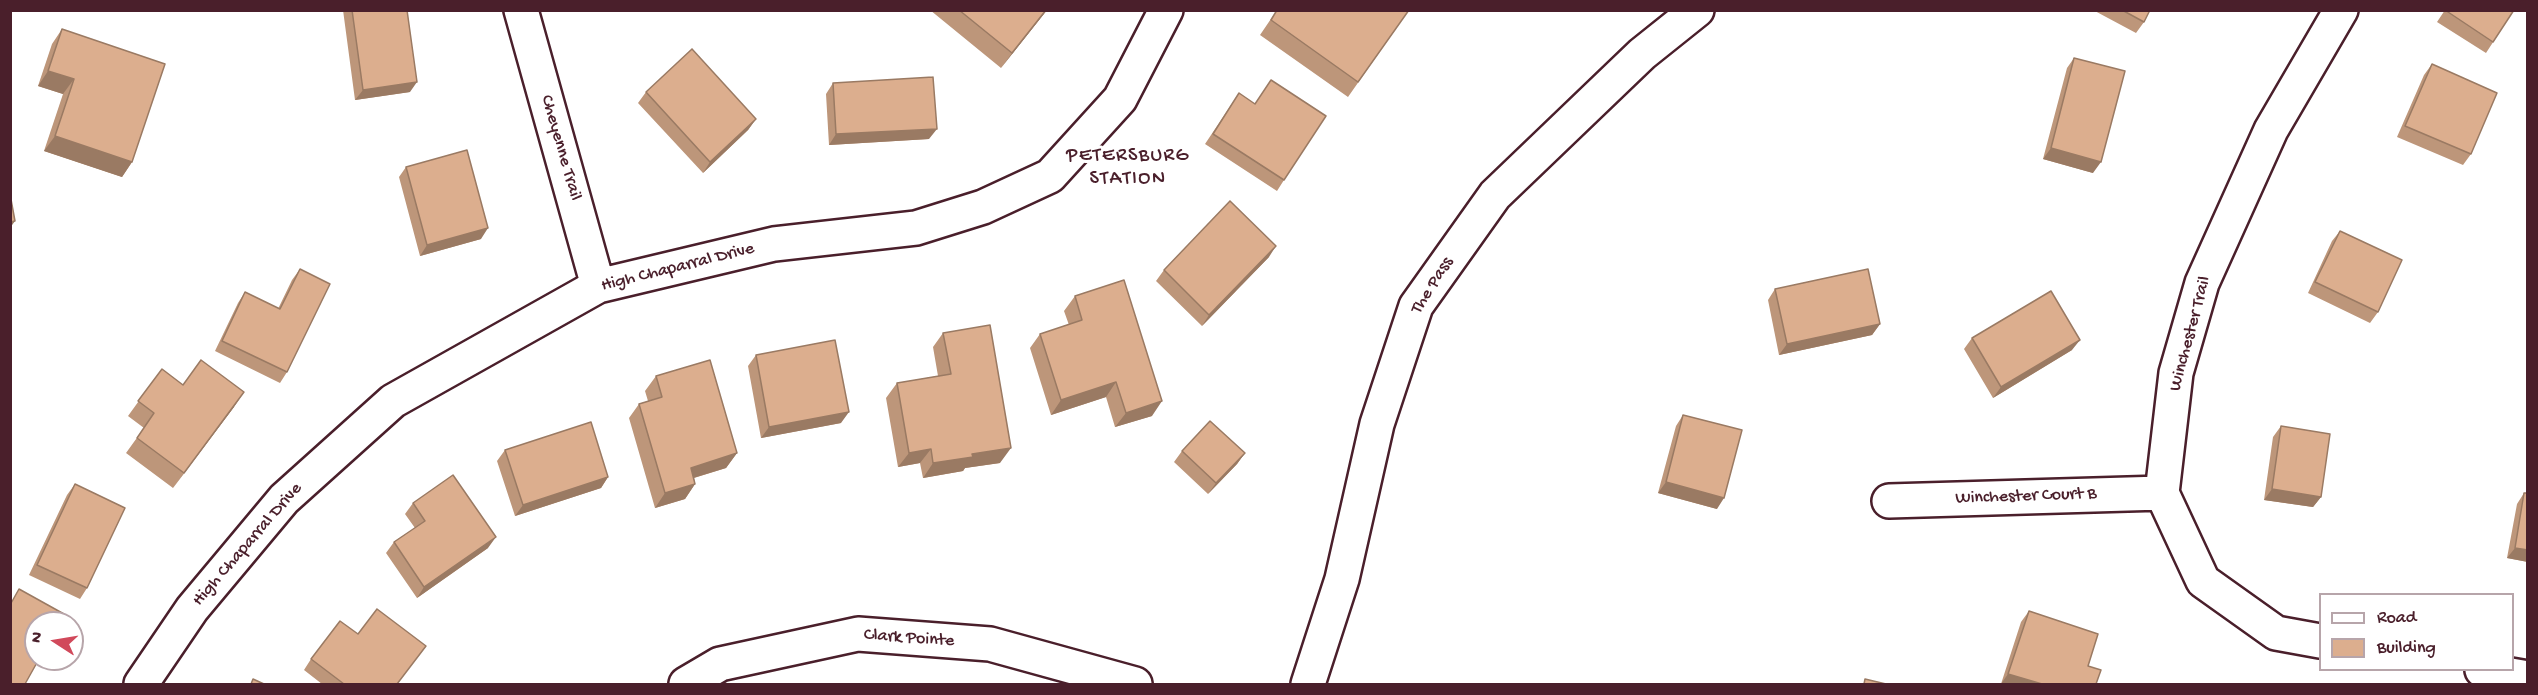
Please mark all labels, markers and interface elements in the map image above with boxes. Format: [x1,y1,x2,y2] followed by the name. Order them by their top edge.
[535,93,585,203] street label: Cheyenne Trail
[1066,145,1190,192] district label: PETERSBURG STATION
[599,239,757,297] street label: High Chaparral Drive
[1407,253,1459,319] street label: The Pass
[2165,274,2217,394] street label: Winchester Trail
[188,479,308,611] street label: High Chaparral Drive
[1955,484,2097,510] street label: Winchester Court B
[2319,593,2514,671] legend
[2377,608,2416,629] text: Road
[24,611,84,671] north arrow
[863,625,955,653] street label: Clark Pointe
[27,630,48,645] text: N
[2377,638,2436,659] text: Building

